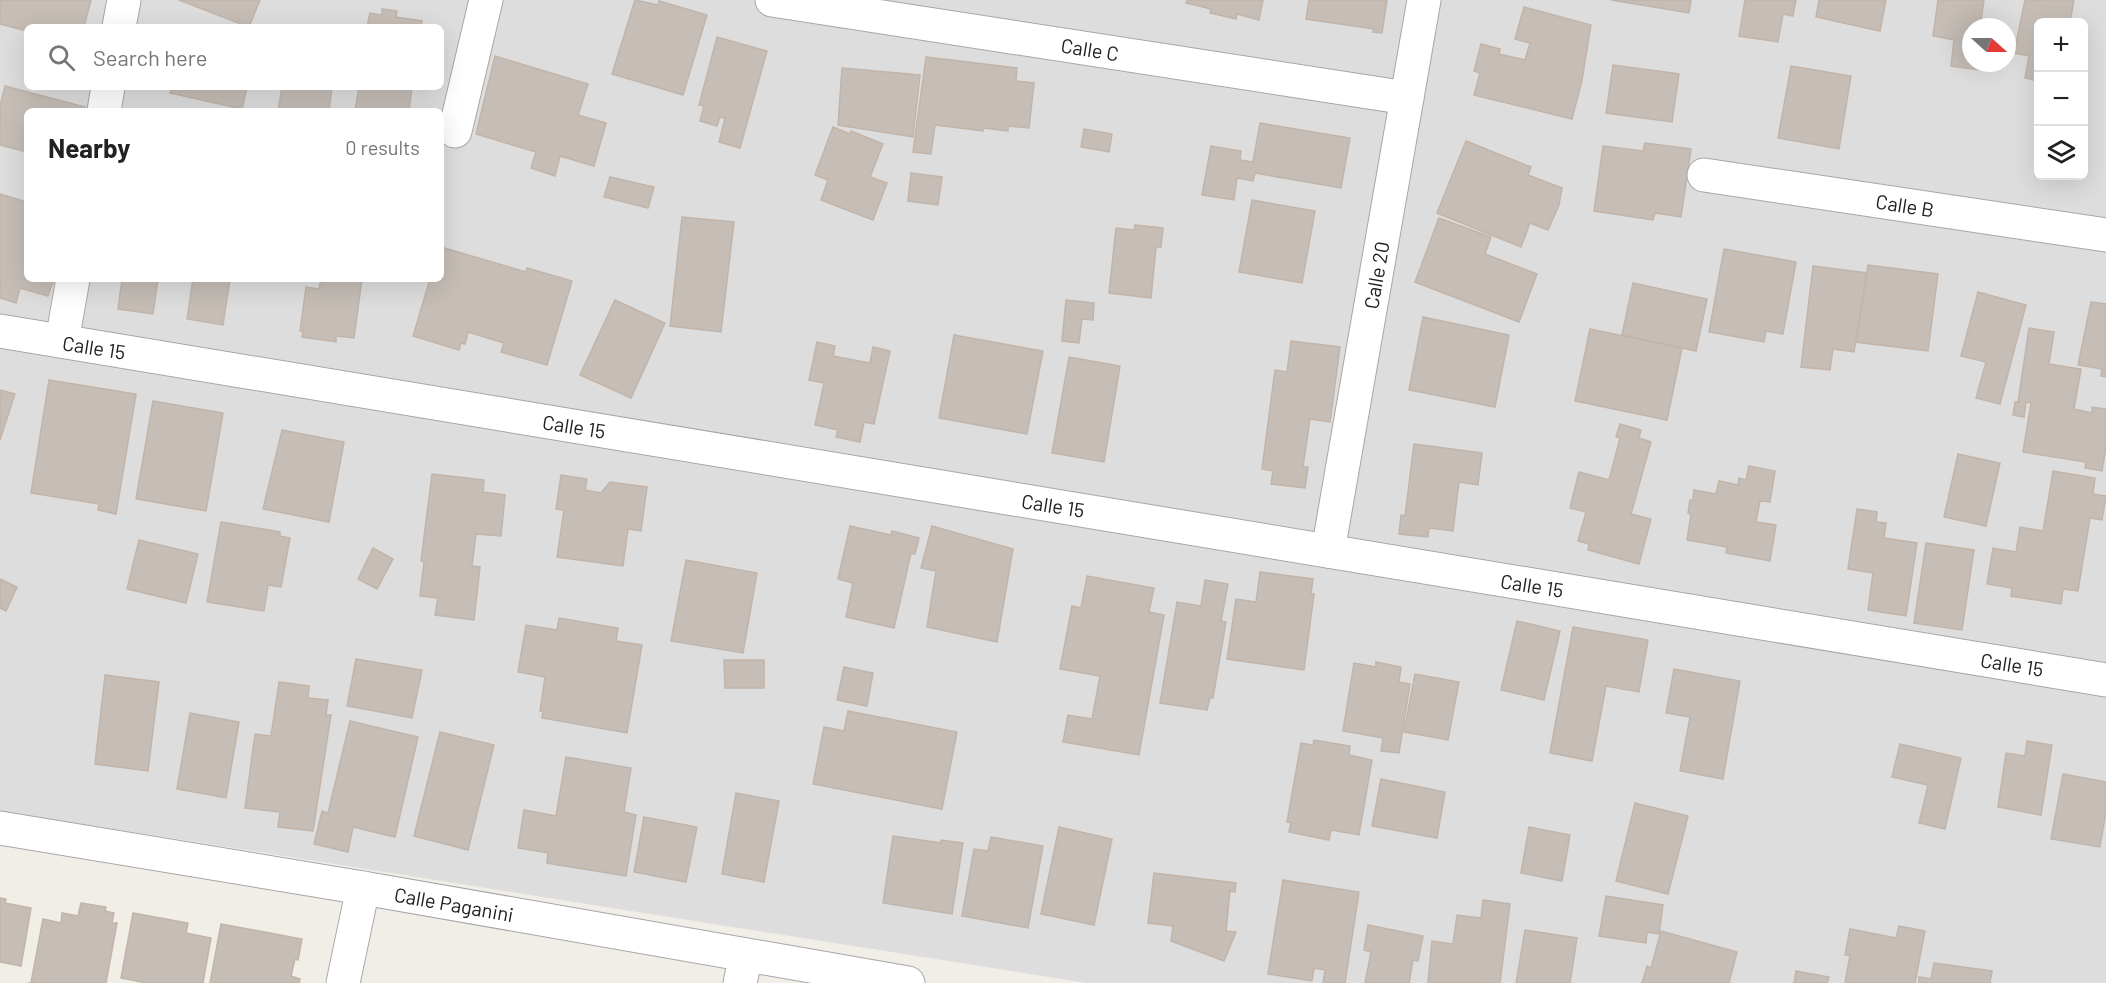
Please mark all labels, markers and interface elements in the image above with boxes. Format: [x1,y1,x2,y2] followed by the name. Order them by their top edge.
[1962,18,2016,72] north arrow
[2034,18,2088,180] map controls
[2034,18,2088,72] button: +
[24,24,444,90] search box
[1059,33,1121,65] street label: Calle C
[45,41,78,74] icon: search
[93,44,207,70] text: Search here
[2034,72,2088,126] button: −
[2034,126,2088,180] button: layers
[48,132,130,163] text: Nearby
[345,135,420,159] text: 0 results
[1874,189,1936,221] street label: Calle B
[1358,239,1394,311] street label: Calle 20
[61,330,127,364] street label: Calle 15
[541,409,607,443] street label: Calle 15
[1020,488,1086,522] street label: Calle 15
[1499,568,1565,602] street label: Calle 15
[1979,647,2045,681] street label: Calle 15
[392,882,516,926] street label: Calle Paganini

